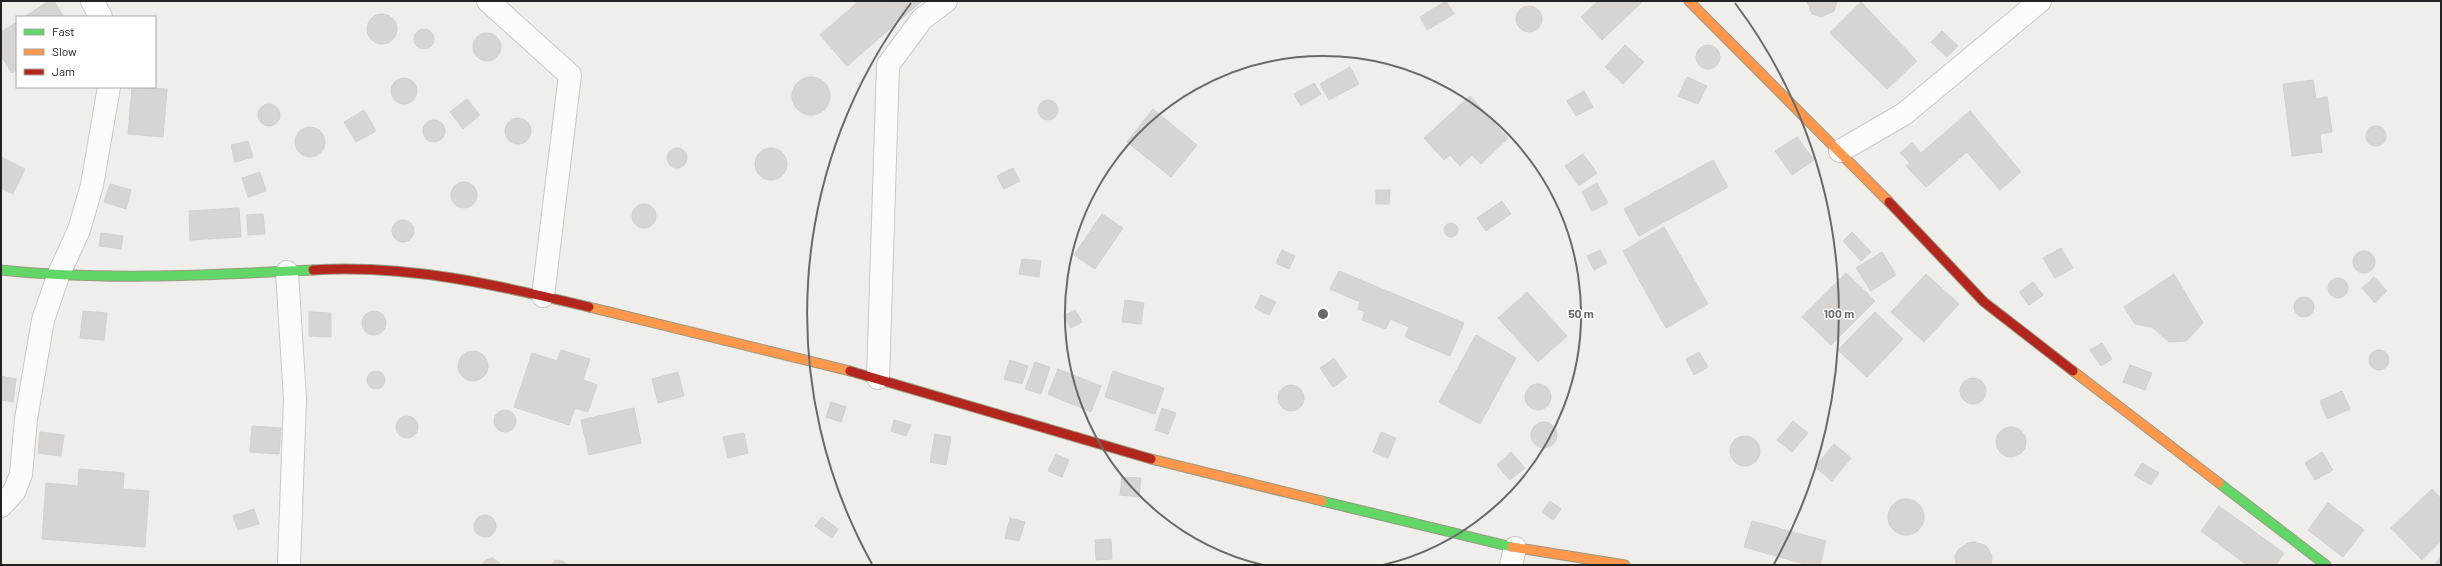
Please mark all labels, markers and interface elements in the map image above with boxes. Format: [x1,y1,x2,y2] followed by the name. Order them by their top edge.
[16,16,156,88] legend
[52,24,75,38] text: Fast
[52,44,77,58] text: Slow
[52,64,75,78] text: Jam
[1568,306,1594,320] text: 50 m
[1824,306,1854,320] text: 100 m
[1316,307,1330,321] centre of rings

